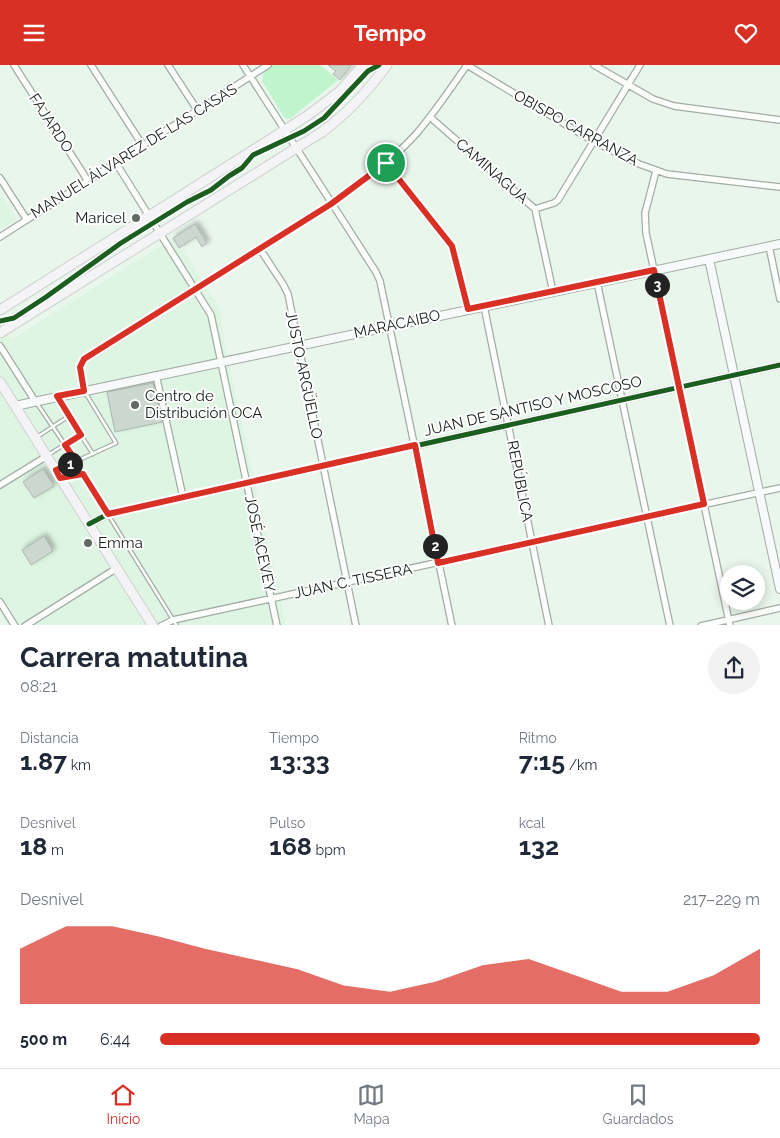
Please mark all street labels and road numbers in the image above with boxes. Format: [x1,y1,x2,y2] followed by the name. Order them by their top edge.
[28,80,240,222] street label: MANUEL ÁLVAREZ DE LAS CASAS
[511,86,641,170] street label: OBISPO CARRANZA
[25,90,77,156] street label: FAJARDO
[452,135,532,207] street label: CAMINAGUA
[352,306,442,342] street label: MARACAIBO
[282,309,327,441] street label: JUSTO ARGÜELLO
[422,372,644,440] street label: JUAN DE SANTISO Y MOSCOSO
[503,439,537,523] street label: REPÚBLICA
[241,494,279,594] street label: JOSÉ ACEVEY
[292,560,414,602] street label: JUAN C. TISSERA

